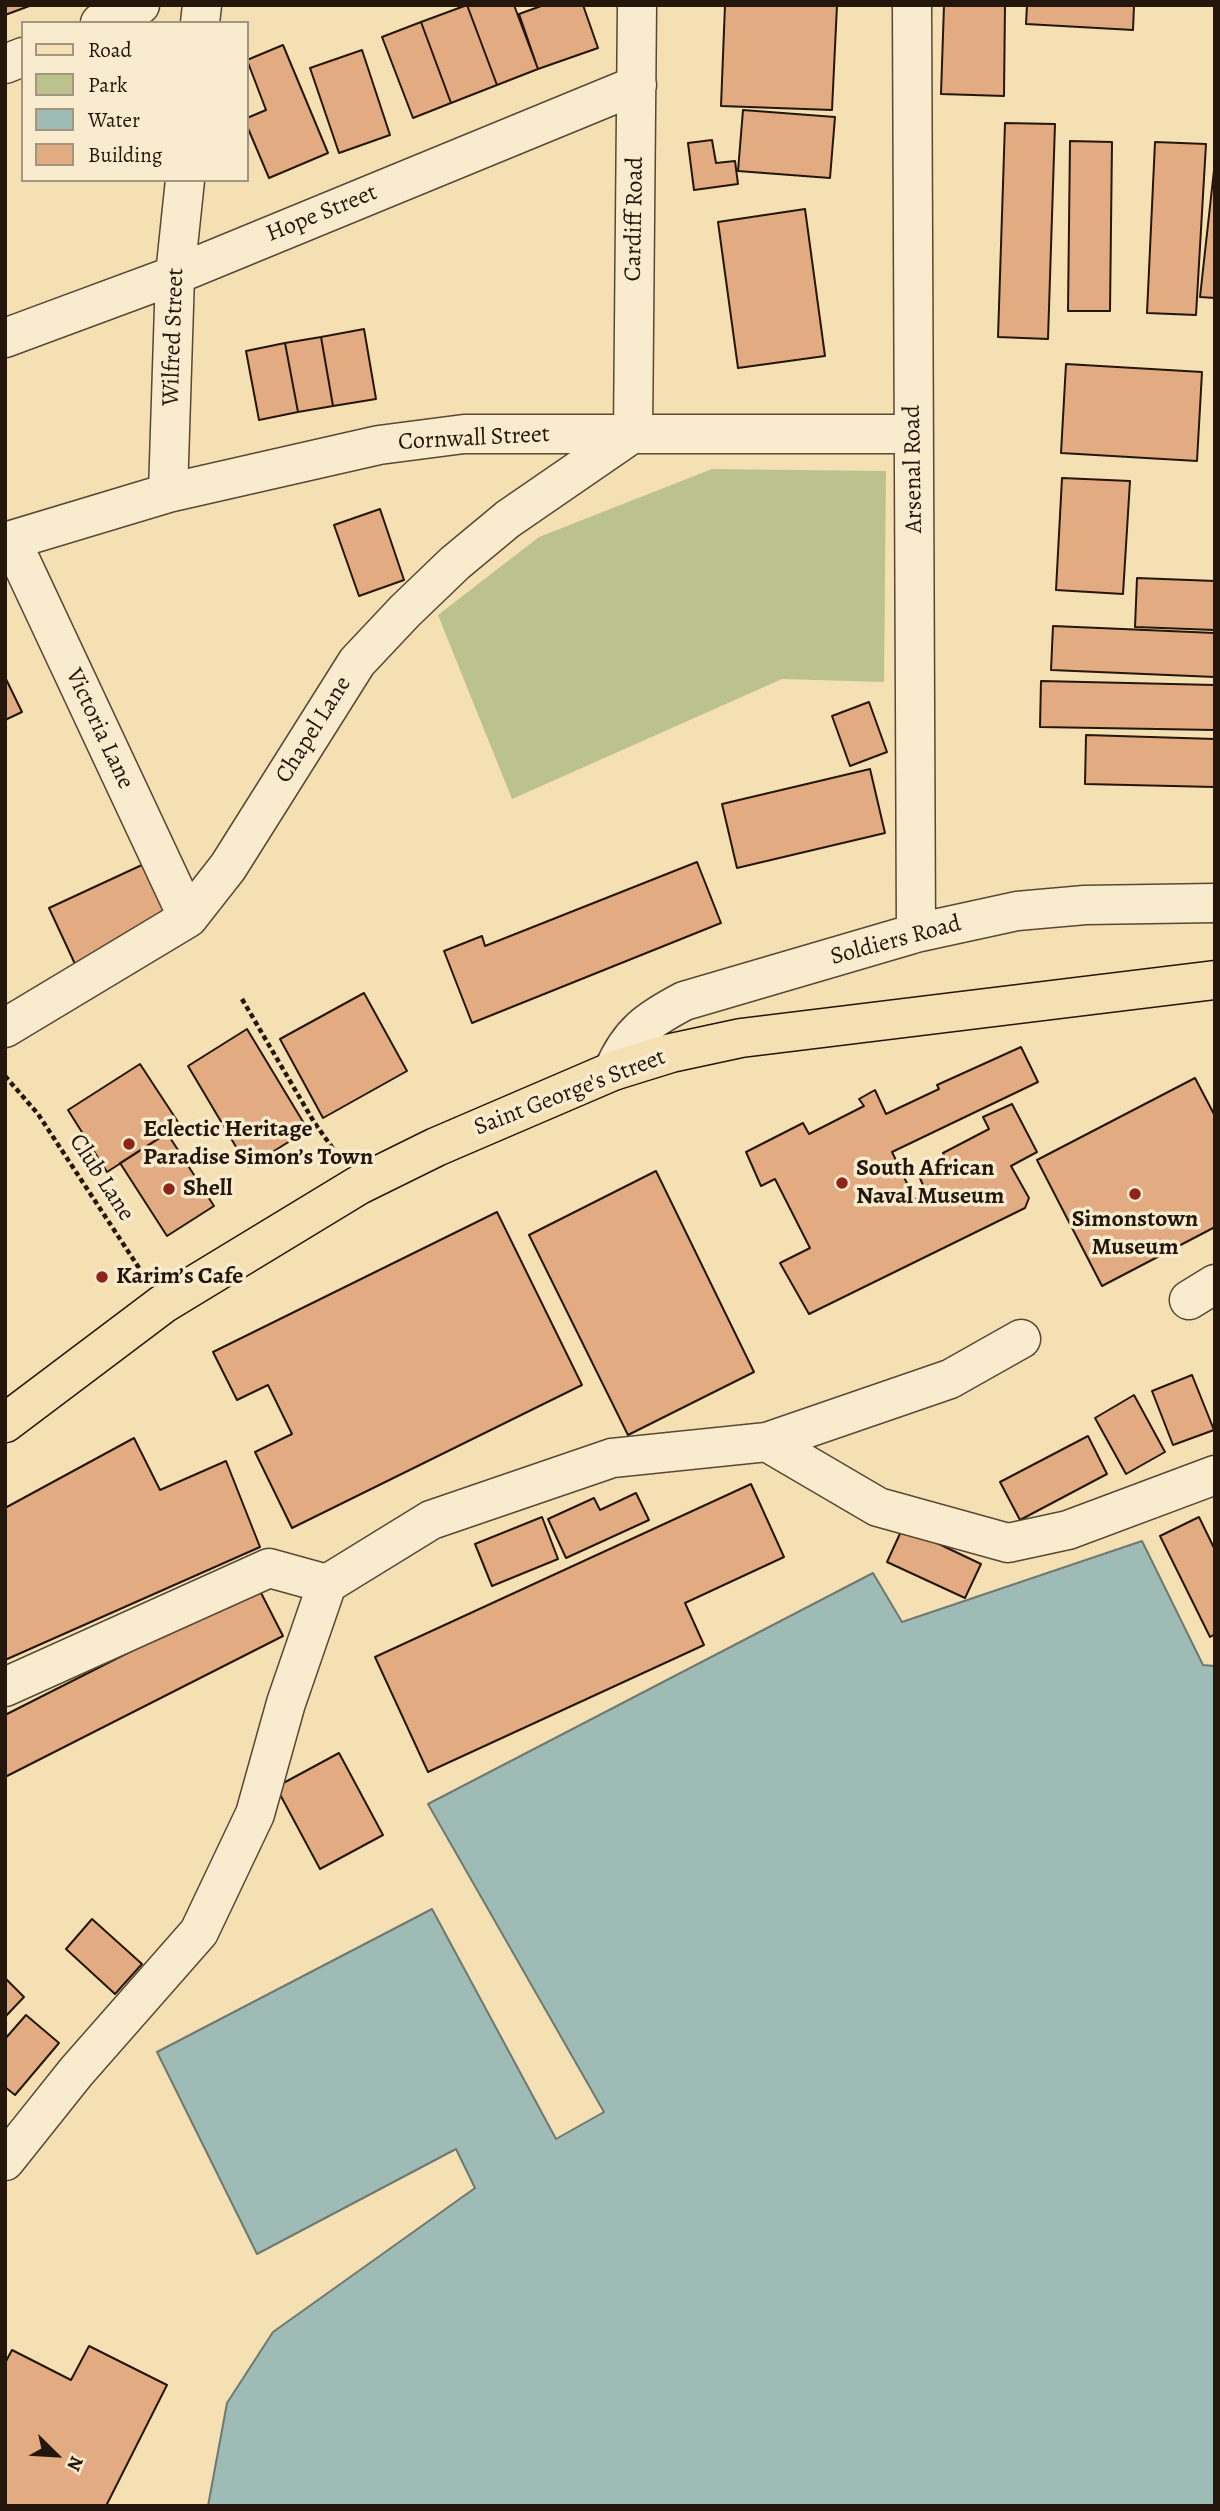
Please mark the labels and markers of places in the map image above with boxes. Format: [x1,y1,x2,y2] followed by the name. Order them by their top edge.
[143,1116,373,1172] place label: Eclectic Heritage Paradise Simon’s Town
[121,1136,137,1152] marker: Eclectic Heritage Paradise Simon’s Town
[856,1155,1004,1211] place label: South African Naval Museum
[183,1175,232,1203] place label: Shell
[834,1175,850,1191] marker: South African Naval Museum
[161,1181,177,1197] marker: Shell
[1127,1186,1143,1202] marker: Simonstown Museum
[1072,1206,1198,1262] place label: Simonstown Museum
[116,1263,243,1291] place label: Karim’s Cafe
[94,1269,110,1285] marker: Karim’s Cafe

